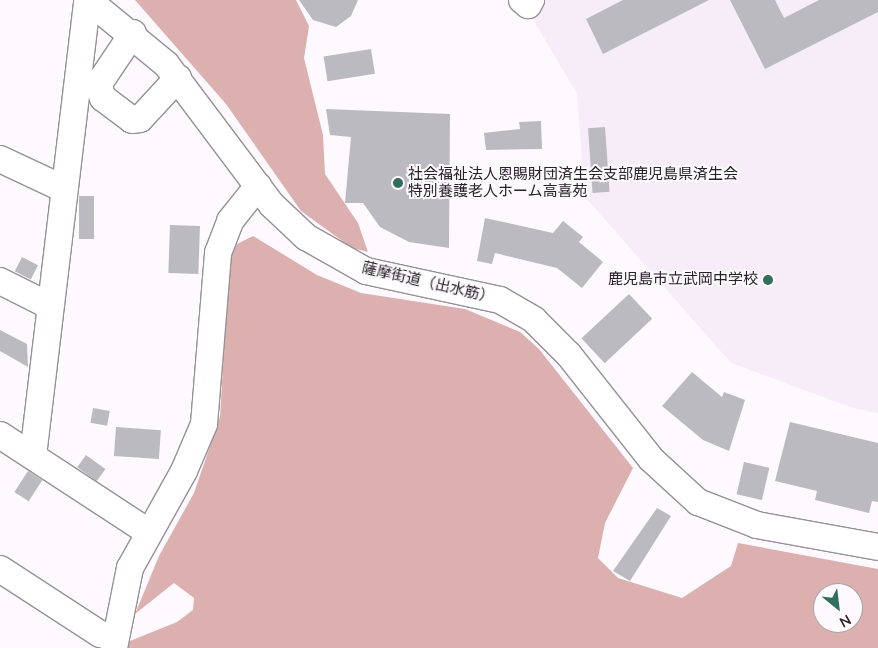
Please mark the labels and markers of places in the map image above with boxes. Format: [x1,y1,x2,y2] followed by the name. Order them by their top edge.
[408,165,738,200] place label: 社会福祉法人恩賜財団済生会支部鹿児島県済生会 特別養護老人ホーム高喜苑
[392,177,404,189] marker: 社会福祉法人恩賜財団済生会支部鹿児島県済生会 特別養護老人ホーム高喜苑
[608,271,758,289] place label: 鹿児島市立武岡中学校
[762,274,774,286] marker: 鹿児島市立武岡中学校

